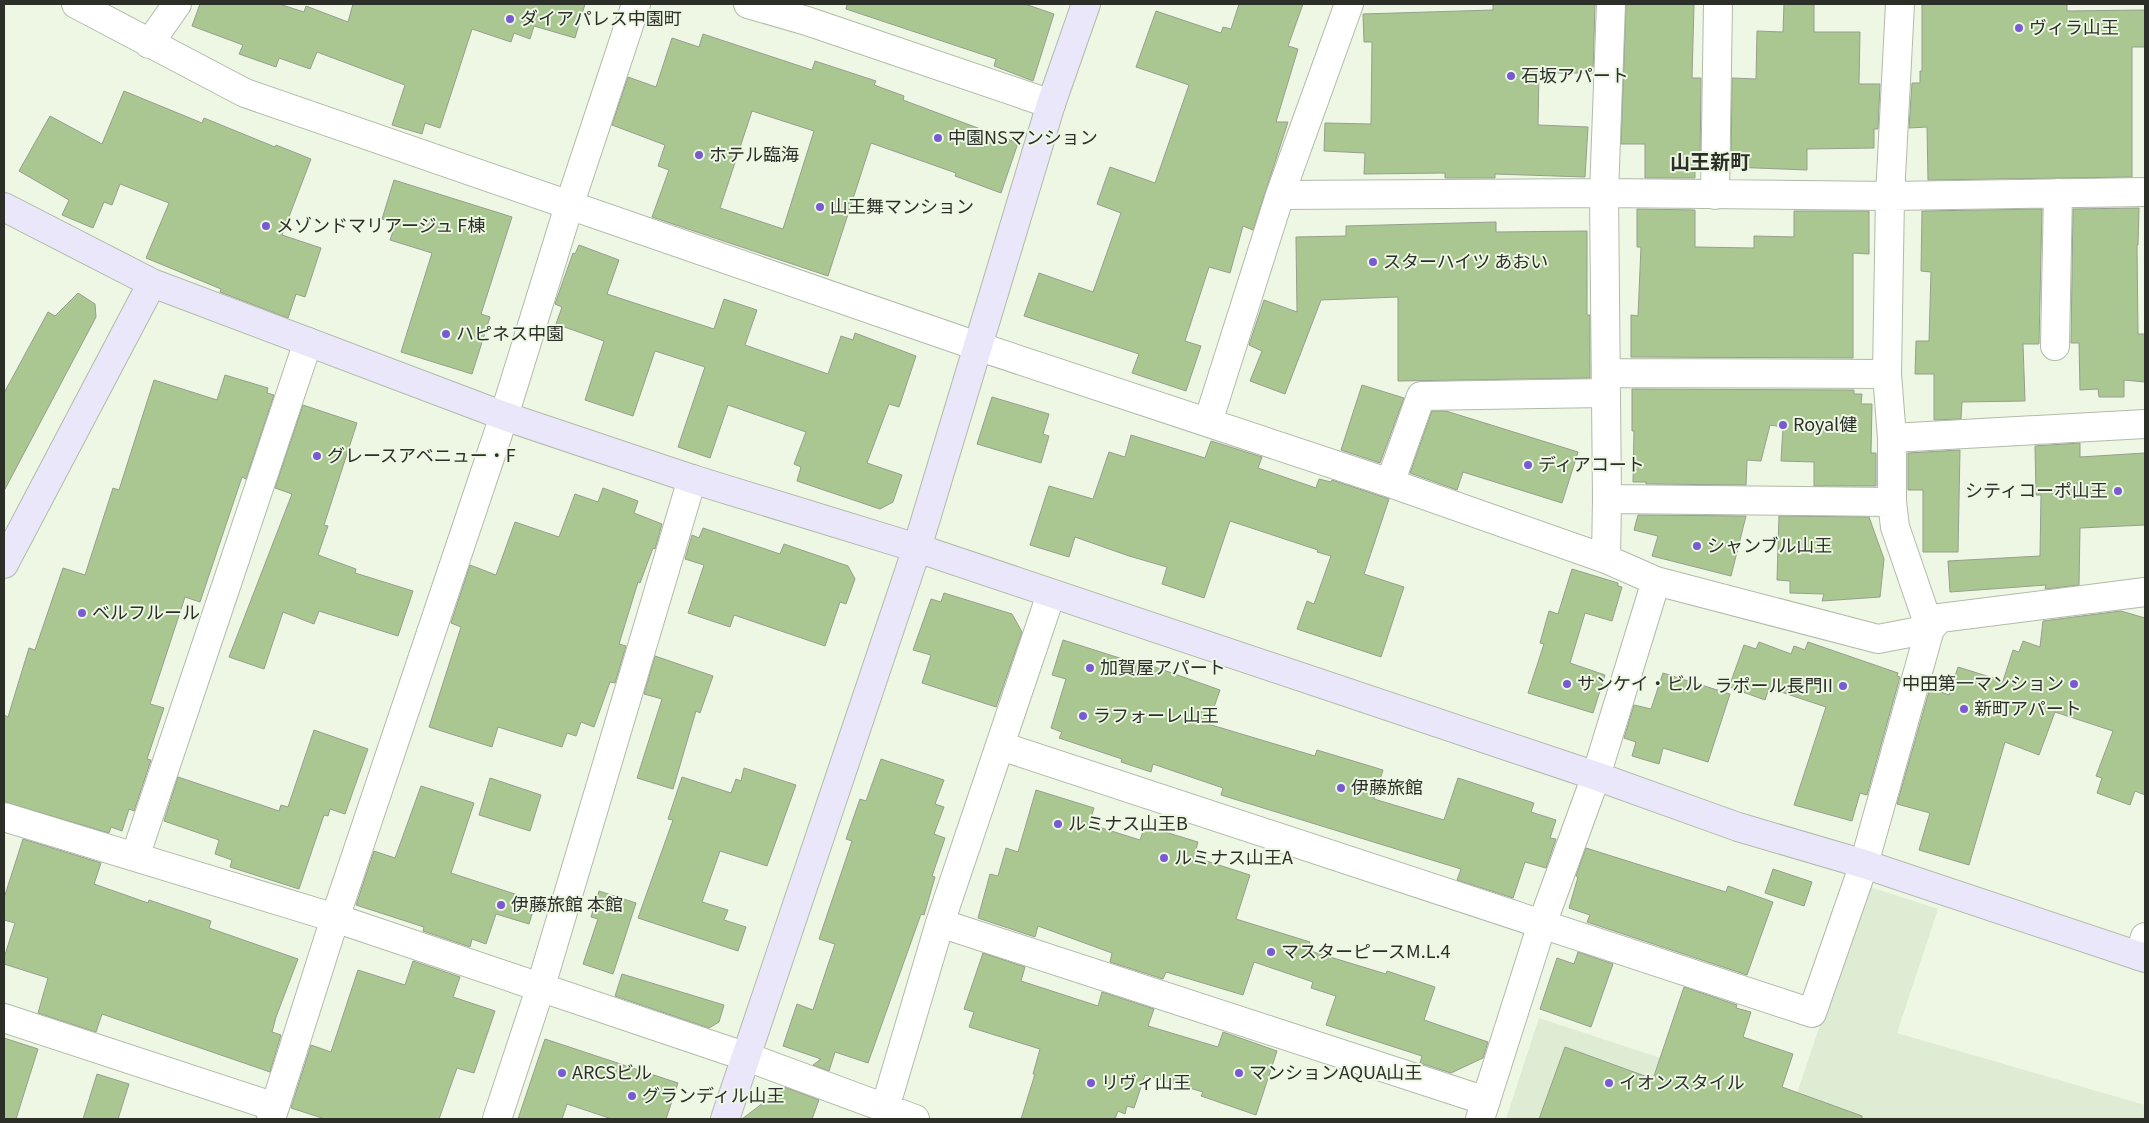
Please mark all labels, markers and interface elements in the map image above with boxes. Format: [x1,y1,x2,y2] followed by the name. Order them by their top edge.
[520,4,682,30] place label: ダイアパレス中園町
[504,13,516,25] marker: ダイアパレス中園町
[2029,13,2119,39] place label: ヴィラ山王
[2013,22,2025,34] marker: ヴィラ山王
[1521,61,1629,87] place label: 石坂アパート
[1505,70,1517,82] marker: 石坂アパート
[948,123,1098,149] place label: 中園NSマンション
[932,132,944,144] marker: 中園NSマンション
[709,140,799,166] place label: ホテル臨海
[1670,146,1750,175] district label: 山王新町
[693,149,705,161] marker: ホテル臨海
[830,192,974,218] place label: 山王舞マンション
[814,201,826,213] marker: 山王舞マンション
[276,211,485,237] place label: メゾンドマリアージュ F棟
[260,220,272,232] marker: メゾンドマリアージュ F棟
[1383,247,1548,273] place label: スターハイツ あおい
[1367,256,1379,268] marker: スターハイツ あおい
[456,319,564,345] place label: ハピネス中園
[440,328,452,340] marker: ハピネス中園
[1793,410,1857,436] place label: Royal健
[1777,419,1789,431] marker: Royal健
[327,441,516,467] place label: グレースアベニュー・F
[311,450,323,462] marker: グレースアベニュー・F
[1538,450,1645,476] place label: ディアコート
[1522,459,1534,471] marker: ディアコート
[1965,476,2108,502] place label: シティコーポ山王
[2112,485,2124,497] marker: シティコーポ山王
[1707,531,1832,557] place label: シャンブル山王
[1691,540,1703,552] marker: シャンブル山王
[92,598,200,624] place label: ベルフルール
[76,607,88,619] marker: ベルフルール
[1100,653,1226,679] place label: 加賀屋アパート
[1084,662,1096,674] marker: 加賀屋アパート
[1577,669,1703,695] place label: サンケイ・ビル
[1902,669,2064,695] place label: 中田第一マンション
[1714,671,1833,697] place label: ラポール長門II
[1561,678,1573,690] marker: サンケイ・ビル
[2068,678,2080,690] marker: 中田第一マンション
[1837,680,1849,692] marker: ラポール長門II
[1974,694,2082,720] place label: 新町アパート
[1093,701,1219,727] place label: ラフォーレ山王
[1958,703,1970,715] marker: 新町アパート
[1077,710,1089,722] marker: ラフォーレ山王
[1351,773,1423,799] place label: 伊藤旅館
[1335,782,1347,794] marker: 伊藤旅館
[1068,809,1188,835] place label: ルミナス山王B
[1052,818,1064,830] marker: ルミナス山王B
[1174,843,1293,869] place label: ルミナス山王A
[1158,852,1170,864] marker: ルミナス山王A
[511,890,623,916] place label: 伊藤旅館 本館
[495,899,507,911] marker: 伊藤旅館 本館
[1281,937,1451,963] place label: マスターピースM.L.4
[1265,946,1277,958] marker: マスターピースM.L.4
[572,1058,652,1084] place label: ARCSビル
[1249,1058,1423,1084] place label: マンションAQUA山王
[556,1067,568,1079] marker: ARCSビル
[1233,1067,1245,1079] marker: マンションAQUA山王
[1101,1068,1191,1094] place label: リヴィ山王
[1619,1068,1745,1094] place label: イオンスタイル
[1085,1077,1097,1089] marker: リヴィ山王
[1603,1077,1615,1089] marker: イオンスタイル
[642,1081,785,1107] place label: グランディル山王
[626,1090,638,1102] marker: グランディル山王

